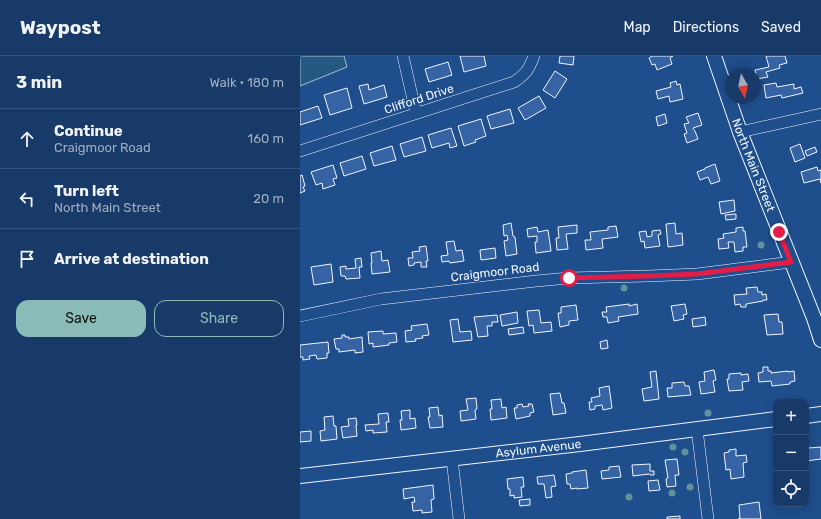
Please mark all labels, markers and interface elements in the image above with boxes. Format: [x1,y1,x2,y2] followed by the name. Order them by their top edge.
[20,16,101,39] text: Waypost
[624,19,651,36] text: Map
[673,19,739,36] text: Directions
[761,19,801,36] text: Saved
[725,68,761,104] north arrow
[16,72,62,92] text: 3 min
[209,75,284,90] text: Walk · 180 m
[382,81,456,117] street label: Clifford Drive
[729,117,778,214] street label: North Main Street
[54,122,123,140] text: Continue
[16,128,38,150] icon: ahead
[248,131,284,146] text: 160 m
[54,140,151,155] text: Craigmoor Road
[54,182,119,200] text: Turn left
[16,188,38,210] icon: left
[253,191,284,206] text: 20 m
[54,200,161,215] text: North Main Street
[770,223,788,241] route end
[16,248,38,270] icon: arrive
[54,250,209,268] text: Arrive at destination
[450,260,540,284] street label: Craigmoor Road
[560,269,578,287] route start
[16,300,146,337] button: Save
[154,300,284,337] button: Share
[773,399,809,507] map controls
[773,399,809,435] button: +
[773,435,809,471] button: −
[495,437,582,461] street label: Asylum Avenue
[773,471,809,507] button: locate

